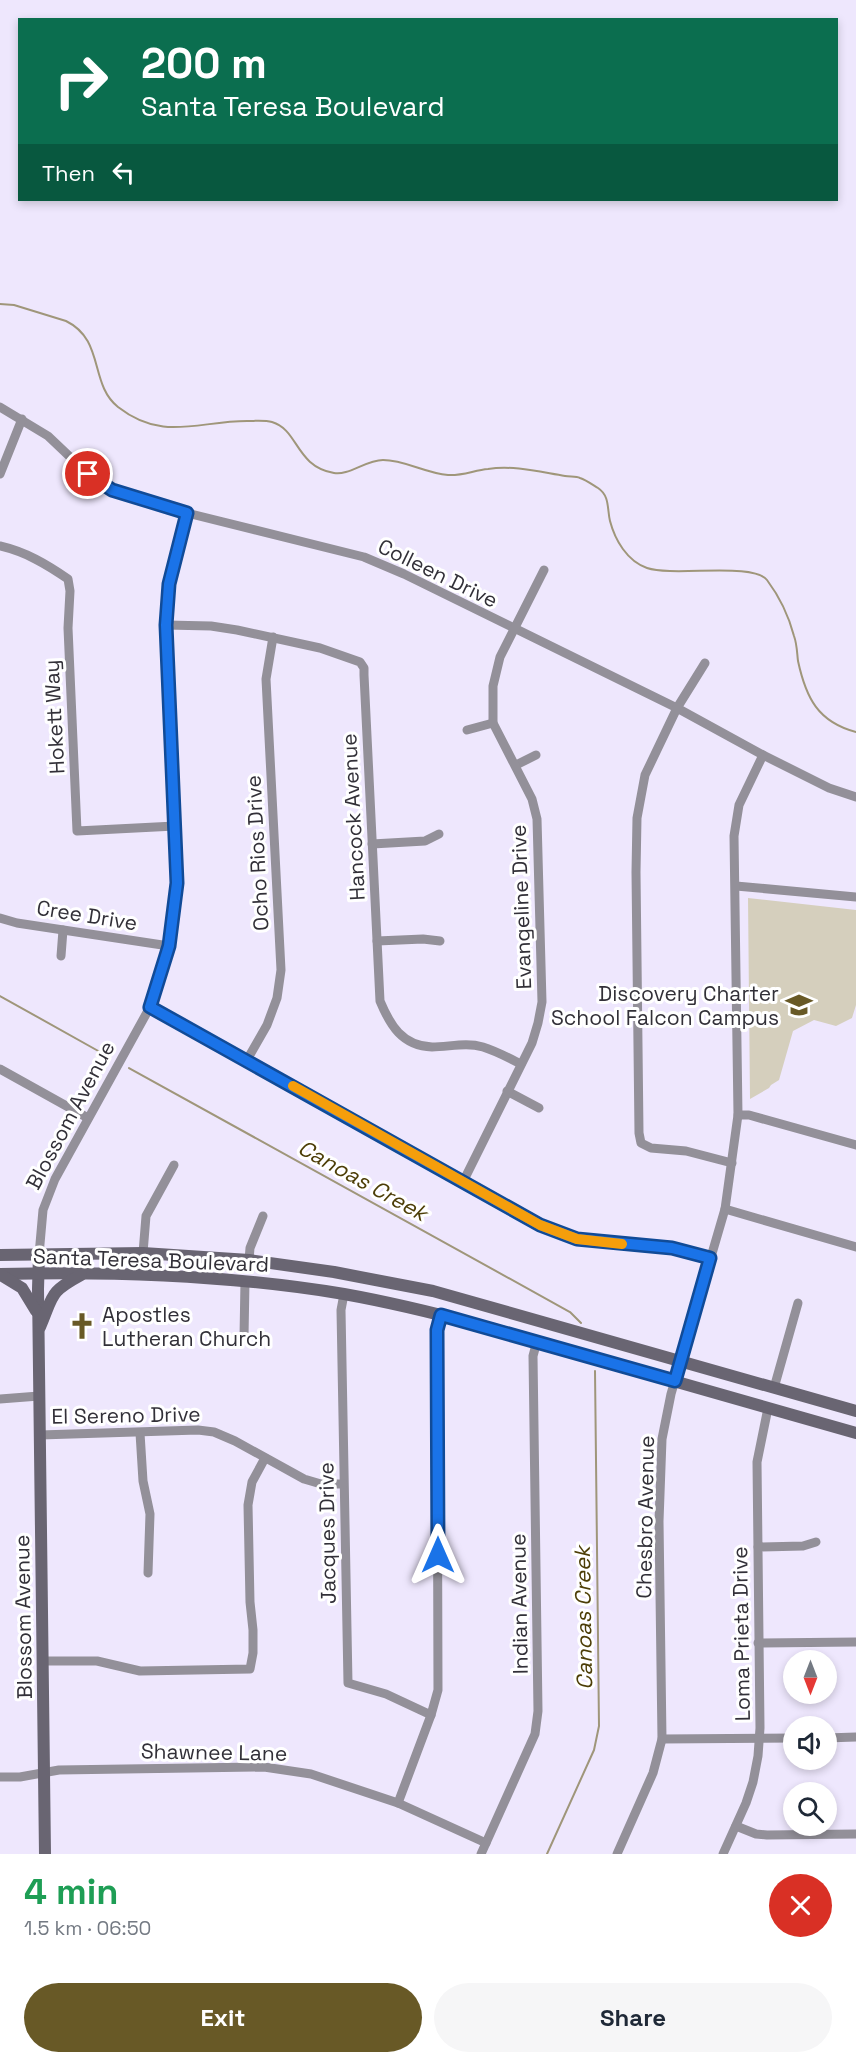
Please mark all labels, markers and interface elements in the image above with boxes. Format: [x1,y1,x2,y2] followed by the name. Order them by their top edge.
[141,37,267,90] text: 200 m
[42,42,120,120] icon: right
[141,89,445,124] text: Santa Teresa Boulevard
[107,156,140,189] icon: left
[42,159,95,187] text: Then
[62,448,113,499] pin
[71,457,104,490] icon: arrive
[374,532,502,614] street label: Colleen Drive
[38,659,70,775] street label: Hokett Way
[335,733,371,901] street label: Hancock Avenue
[239,774,275,932] street label: Ocho Rios Drive
[505,824,537,990] street label: Evangeline Drive
[35,894,139,936] street label: Cree Drive
[551,980,779,1031] place label: Discovery Charter School Falcon Campus
[784,990,814,1020] school or university icon: Discovery Charter School Falcon Campus
[19,1036,121,1194] street label: Blossom Avenue
[293,1133,434,1228] water label: Canoas Creek
[33,1242,269,1278] street label: Santa Teresa Boulevard
[102,1301,271,1352] place label: Apostles Lutheran Church
[67,1311,97,1341] church icon: Apostles Lutheran Church
[51,1400,201,1430] street label: El Sereno Drive
[630,1435,660,1599] street label: Chesbro Avenue
[312,1462,342,1604] street label: Jacques Drive
[406,1523,470,1587] position arrow
[504,1533,534,1675] street label: Indian Avenue
[8,1535,38,1699] street label: Blossom Avenue
[568,1544,598,1690] water label: Canoas Creek
[726,1546,756,1722] street label: Loma Prieta Drive
[783,1650,837,1704] north arrow
[783,1650,837,1836] map controls
[783,1716,837,1770] button: sound
[141,1737,287,1767] street label: Shawnee Lane
[783,1782,837,1836] button: search
[24,1869,119,1915] text: 4 min
[769,1874,832,1937] button: close
[24,1915,151,1941] text: 1.5 km · 06:50
[24,1983,422,2052] button: Exit
[434,1983,832,2052] button: Share

